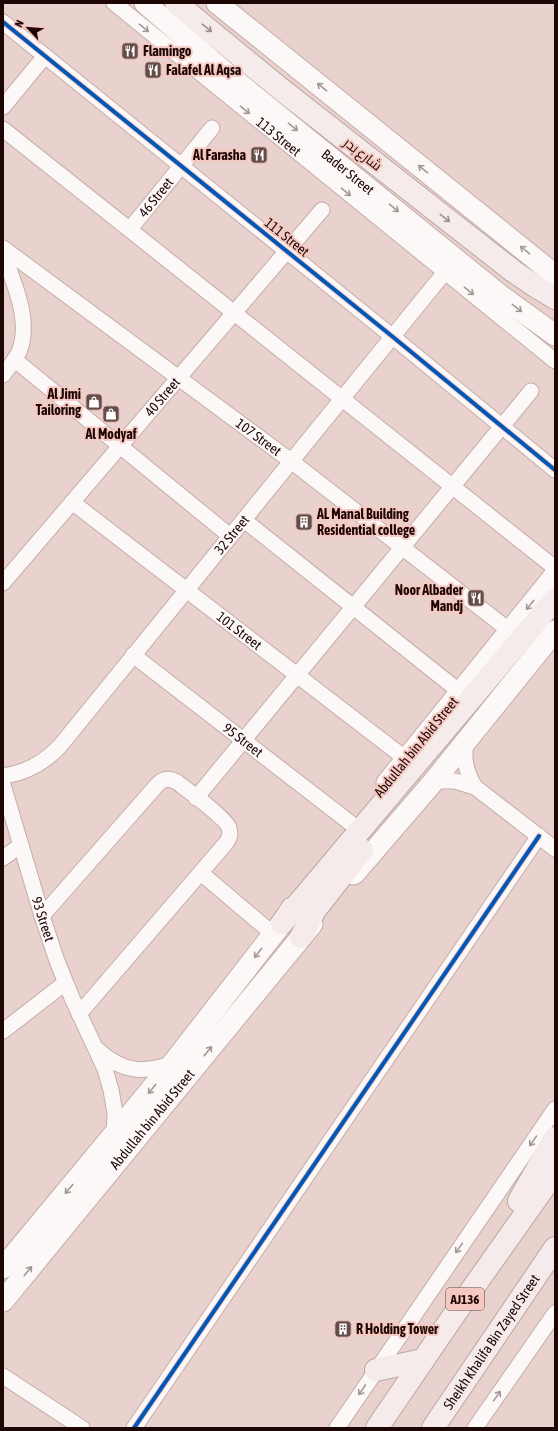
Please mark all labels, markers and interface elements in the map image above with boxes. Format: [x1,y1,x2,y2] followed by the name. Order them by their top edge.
[8,8,48,48] north arrow
[12,18,26,29] text: N
[139,23,150,32] one-way arrow
[201,23,212,32] one-way arrow
[120,41,140,61] restaurant icon: Flamingo
[143,43,192,59] place label: Flamingo
[143,60,163,80] restaurant icon: Falafel Al Aqsa
[166,62,242,78] place label: Falafel Al Aqsa
[317,83,328,92] one-way arrow
[240,105,250,114] one-way arrow
[253,114,304,159] street label: 113 Street
[287,122,298,131] one-way arrow
[339,134,385,175] street label: شارع بدر
[249,145,269,165] restaurant icon: Al Farasha
[318,146,377,198] street label: Bader Street
[192,147,246,163] place label: Al Farasha
[418,164,429,173] one-way arrow
[135,174,177,220] street label: 46 Street
[340,187,351,196] one-way arrow
[388,204,399,213] one-way arrow
[439,213,450,222] one-way arrow
[262,214,312,260] street label: 111 Street
[519,246,530,255] one-way arrow
[463,287,474,296] one-way arrow
[511,303,522,312] one-way arrow
[141,374,183,419] street label: 40 Street
[36,386,82,418] place label: Al Jimi Tailoring
[84,392,104,412] shop icon: Al Jimi Tailoring
[101,404,121,424] shop icon: Al Modyaf
[233,415,285,459] street label: 107 Street
[84,426,137,442] place label: Al Modyaf
[316,506,415,538] place label: AL Manal Building Residential college
[211,512,252,558] street label: 32 Street
[294,512,314,532] building icon: AL Manal Building Residential college
[395,582,464,614] place label: Noor Albader Mandj
[466,588,486,608] restaurant icon: Noor Albader Mandj
[526,600,535,611] one-way arrow
[214,608,265,653] street label: 101 Street
[371,694,461,800] street label: Abdullah bin Abid Street
[220,720,266,760] street label: 95 Street
[29,895,58,943] street label: 93 Street
[254,948,262,959] one-way arrow
[203,1046,212,1056] one-way arrow
[106,1066,198,1172] street label: Abdullah bin Abid Street
[147,1083,156,1094] one-way arrow
[529,1136,537,1147] one-way arrow
[65,1184,74,1194] one-way arrow
[455,1243,463,1254] one-way arrow
[23,1265,32,1276] one-way arrow
[440,1271,543,1412] street label: Sheikh Khalifa Bin Zayed Street
[446,1288,484,1310] road number: AJ136
[333,1319,353,1339] building icon: R Holding Tower
[356,1321,439,1337] place label: R Holding Tower
[358,1385,366,1396] one-way arrow
[493,1391,501,1402] one-way arrow

